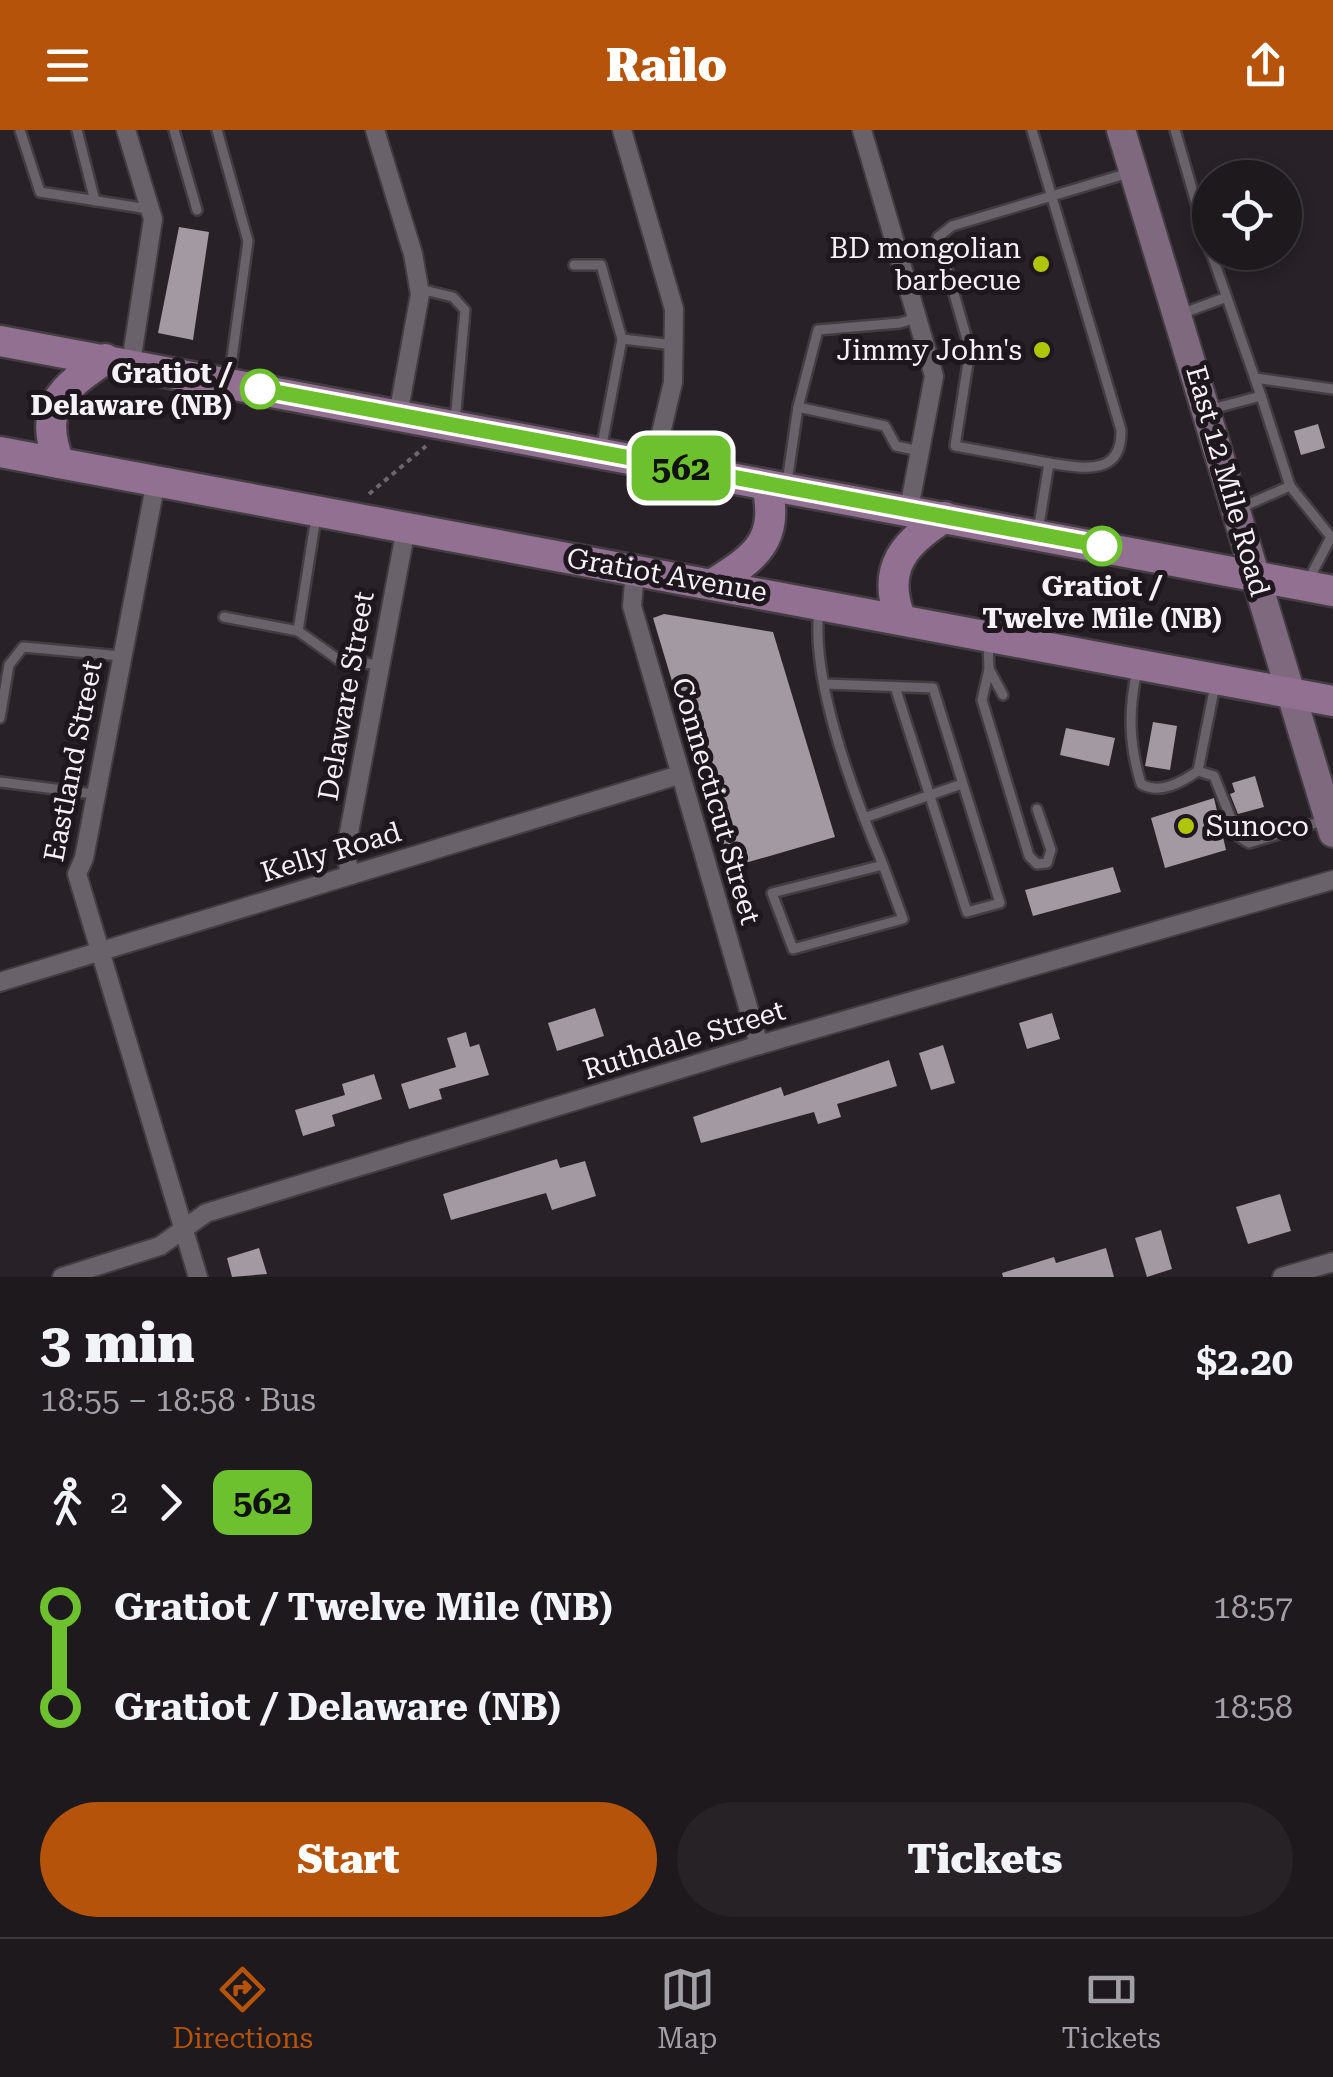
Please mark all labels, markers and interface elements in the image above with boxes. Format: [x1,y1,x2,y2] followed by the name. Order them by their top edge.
[40,38,95,93] icon: menu
[1238,38,1293,93] icon: share
[606,39,727,92] text: Railo
[1192,160,1302,270] map controls
[1192,160,1302,270] button: locate
[830,232,1021,297] place label: BD mongolian barbecue
[1030,253,1052,275] marker: BD mongolian barbecue
[836,334,1022,367] place label: Jimmy John's
[1031,339,1053,361] marker: Jimmy John's
[31,357,233,422] place label: Gratiot / Delaware (NB)
[1179,362,1277,600] street label: East 12 Mile Road
[241,370,279,408] marker: Gratiot / Delaware (NB)
[624,436,738,500] line badge: 562
[652,448,710,489] text: 562
[1083,527,1121,565] marker: Gratiot / Twelve Mile (NB)
[564,541,770,609] street label: Gratiot Avenue
[982,570,1222,635] place label: Gratiot / Twelve Mile (NB)
[311,589,381,803] street label: Delaware Street
[37,658,109,864] street label: Eastland Street
[665,674,767,928] street label: Connecticut Street
[1206,810,1309,843] place label: Sunoco
[257,815,405,889] street label: Kelly Road
[1175,815,1197,837] marker: Sunoco
[579,994,789,1086] street label: Ruthdale Street
[40,1311,195,1375] text: 3 min
[1196,1340,1293,1384] text: $2.20
[40,1381,316,1419] text: 18:55 – 18:58 · Bus
[40,1475,95,1530] icon: walk
[143,1475,198,1530] icon: forward
[233,1482,292,1523] text: 562
[110,1483,128,1521] text: 2
[114,1585,613,1629] text: Gratiot / Twelve Mile (NB)
[1213,1588,1293,1626] text: 18:57
[114,1685,561,1729] text: Gratiot / Delaware (NB)
[1213,1688,1293,1726] text: 18:58
[40,1802,657,1917] button: Start
[677,1802,1293,1917] button: Tickets
[172,1962,313,2055] tab: Directions
[657,1962,717,2055] tab: Map
[1061,1962,1161,2055] tab: Tickets

